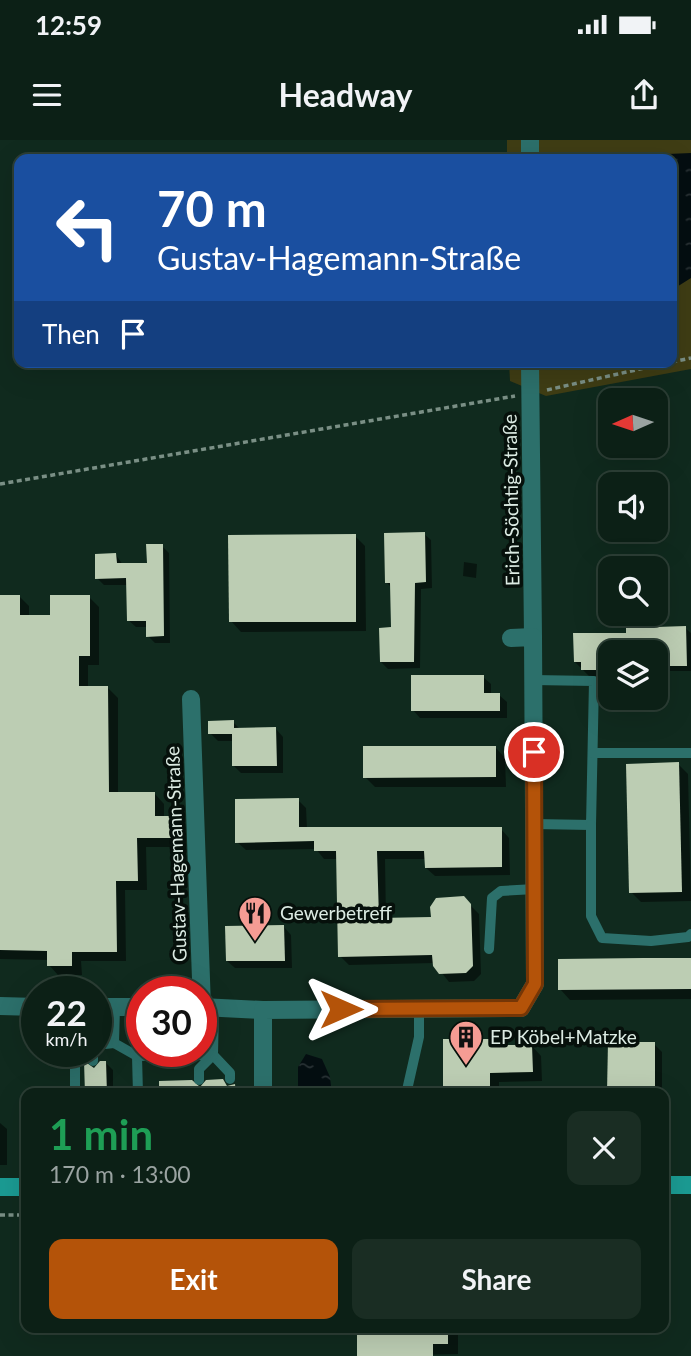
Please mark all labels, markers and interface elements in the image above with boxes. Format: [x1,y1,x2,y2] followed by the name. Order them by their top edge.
[35,9,102,41] text: 12:59
[279,75,412,114] text: Headway
[28,76,66,114] icon: menu
[625,76,663,114] icon: share
[157,179,267,237] text: 70 m
[42,182,133,273] icon: left
[157,238,521,277] text: Gustav-Hagemann-Straße
[114,315,152,353] icon: arrive
[42,318,100,350] text: Then
[598,388,668,458] north arrow
[598,388,668,710] map controls
[498,414,523,586] street label: Erich-Söchtig-Straße
[598,472,668,542] button: sound
[598,556,668,626] button: search
[598,640,668,710] button: layers
[504,722,564,782] pin
[515,733,553,771] icon: arrive
[160,746,191,962] street label: Gustav-Hagemann-Straße
[236,894,274,943] restaurant icon: Gewerbetreff
[280,901,392,924] place label: Gewerbetreff
[304,972,378,1046] position arrow
[126,976,217,1067] speed limit sign: 30
[46,991,87,1033] text: 22
[447,1018,485,1067] building icon: EP Köbel+Matzke
[490,1025,637,1048] place label: EP Köbel+Matzke
[45,1028,88,1050] text: km/h
[49,1109,153,1159] text: 1 min
[567,1111,641,1185] button: close
[49,1160,191,1188] text: 170 m · 13:00
[49,1239,338,1319] button: Exit
[352,1239,641,1319] button: Share

